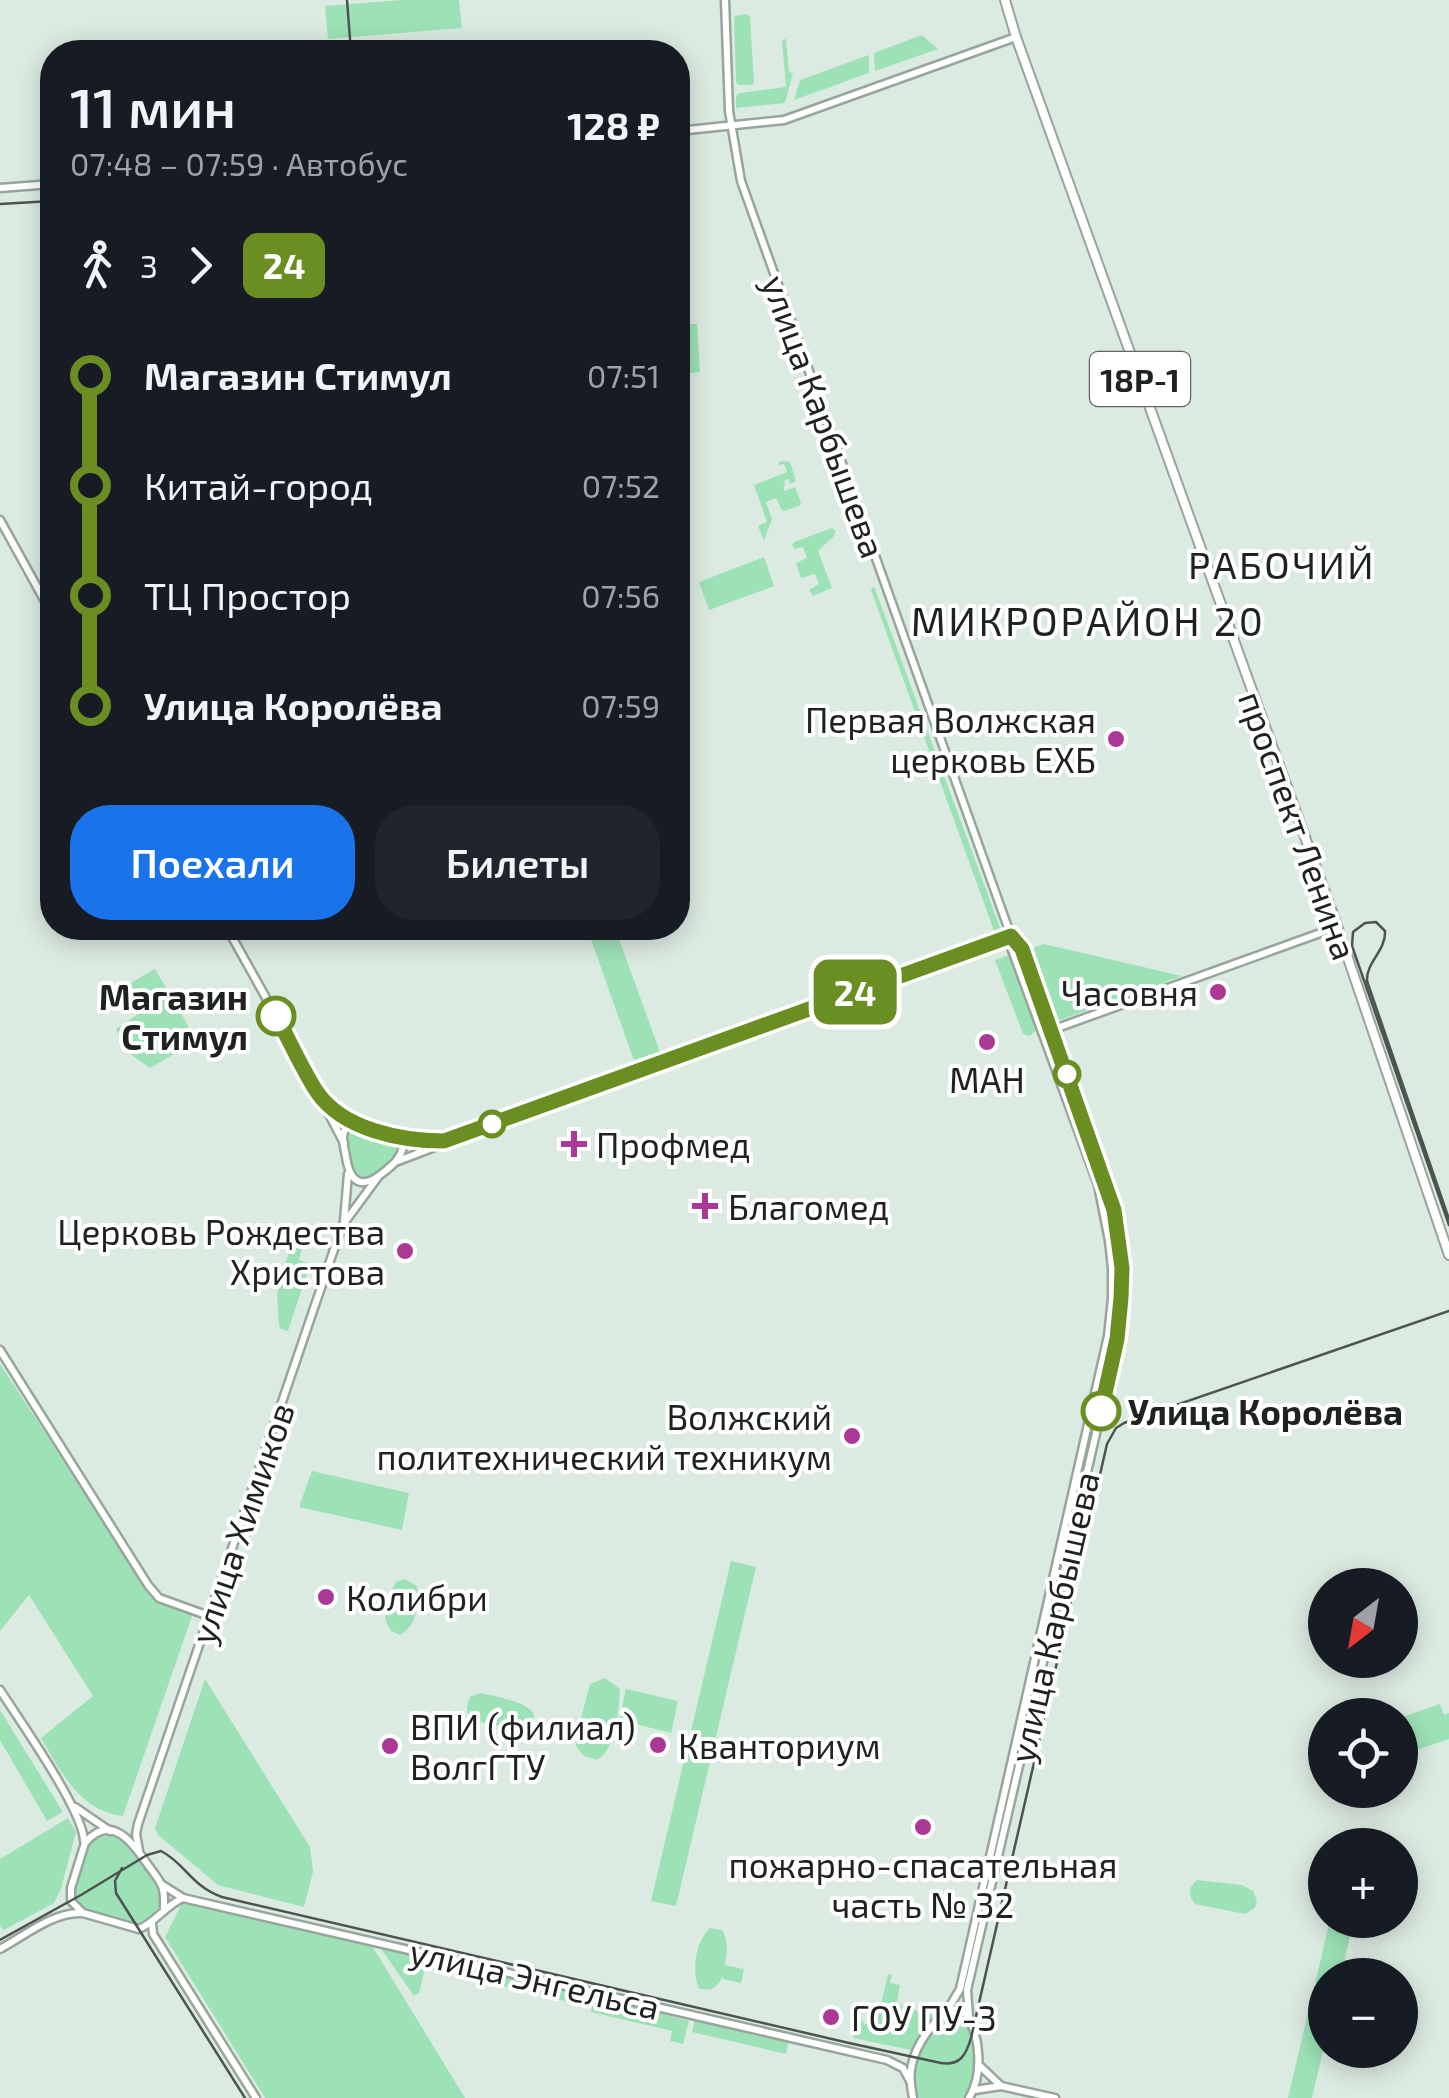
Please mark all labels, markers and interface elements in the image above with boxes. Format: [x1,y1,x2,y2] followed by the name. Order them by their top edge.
[70,73,236,139] text: 11 мин
[567,102,660,148] text: 128 ₽
[70,144,408,182] text: 07:48 – 07:59 · Автобус
[70,238,125,293] icon: walk
[173,238,228,293] icon: forward
[263,244,305,286] text: 24
[140,246,158,284] text: 3
[753,269,896,563] street label: улица Карбышева
[144,352,452,398] text: Магазин Стимул
[1090,352,1190,406] road number: 18Р-1
[587,356,660,394] text: 07:51
[144,462,373,508] text: Китай-город
[582,466,660,504] text: 07:52
[1188,541,1376,587] district label: РАБОЧИЙ
[144,572,351,618] text: ТЦ Простор
[581,576,660,614] text: 07:56
[911,596,1265,644] district label: МИКРОРАЙОН 20
[144,682,443,728] text: Улица Королёва
[1231,685,1367,965] street label: проспект Ленина
[581,686,660,724] text: 07:59
[805,698,1096,780] place label: Первая Волжская церковь ЕХБ
[1105,728,1127,750] marker: Первая Волжская церковь ЕХБ
[70,805,355,920] button: Поехали
[375,805,660,920] button: Билеты
[810,960,900,1024] line badge: 24
[834,971,876,1013] text: 24
[1061,971,1198,1013] place label: Часовня
[99,975,248,1058] place label: Магазин Стимул
[1207,981,1229,1003] marker: Часовня
[257,997,295,1035] marker: Магазин Стимул
[976,1031,998,1053] marker: МАН
[949,1058,1025,1100] place label: МАН
[1054,1061,1080,1087] unlabelled marker
[479,1111,505,1137] unlabelled marker
[596,1123,750,1165] place label: Профмед
[561,1131,587,1157] marker: Профмед
[728,1185,889,1227] place label: Благомед
[692,1193,718,1219] marker: Благомед
[57,1210,385,1292] place label: Церковь Рождества Христова
[394,1240,416,1262] marker: Церковь Рождества Христова
[1128,1390,1403,1432] place label: Улица Королёва
[1082,1392,1120,1430] marker: Улица Королёва
[377,1395,832,1478] place label: Волжский политехнический техникум
[180,1397,303,1649] street label: улица Химиков
[841,1425,863,1447] marker: Волжский политехнический техникум
[999,1467,1108,1767] street label: улица Карбышева
[1308,1568,1418,1678] north arrow
[1308,1568,1418,2068] map controls
[346,1576,488,1618] place label: Колибри
[315,1586,337,1608] marker: Колибри
[1308,1698,1418,1808] button: locate
[410,1705,636,1787] place label: ВПИ (филиал) ВолгГТУ
[678,1724,881,1767] place label: Кванториум
[647,1734,669,1756] marker: Кванториум
[379,1735,401,1757] marker: ВПИ (филиал) ВолгГТУ
[912,1816,934,1838] marker: пожарно-спасательная часть № 32
[1308,1828,1418,1938] button: +
[729,1843,1117,1925] place label: пожарно-спасательная часть № 32
[406,1929,664,2028] street label: улица Энгельса
[1308,1958,1418,2068] button: −
[851,1996,997,2038] place label: ГОУ ПУ-3
[820,2006,842,2028] marker: ГОУ ПУ-3

